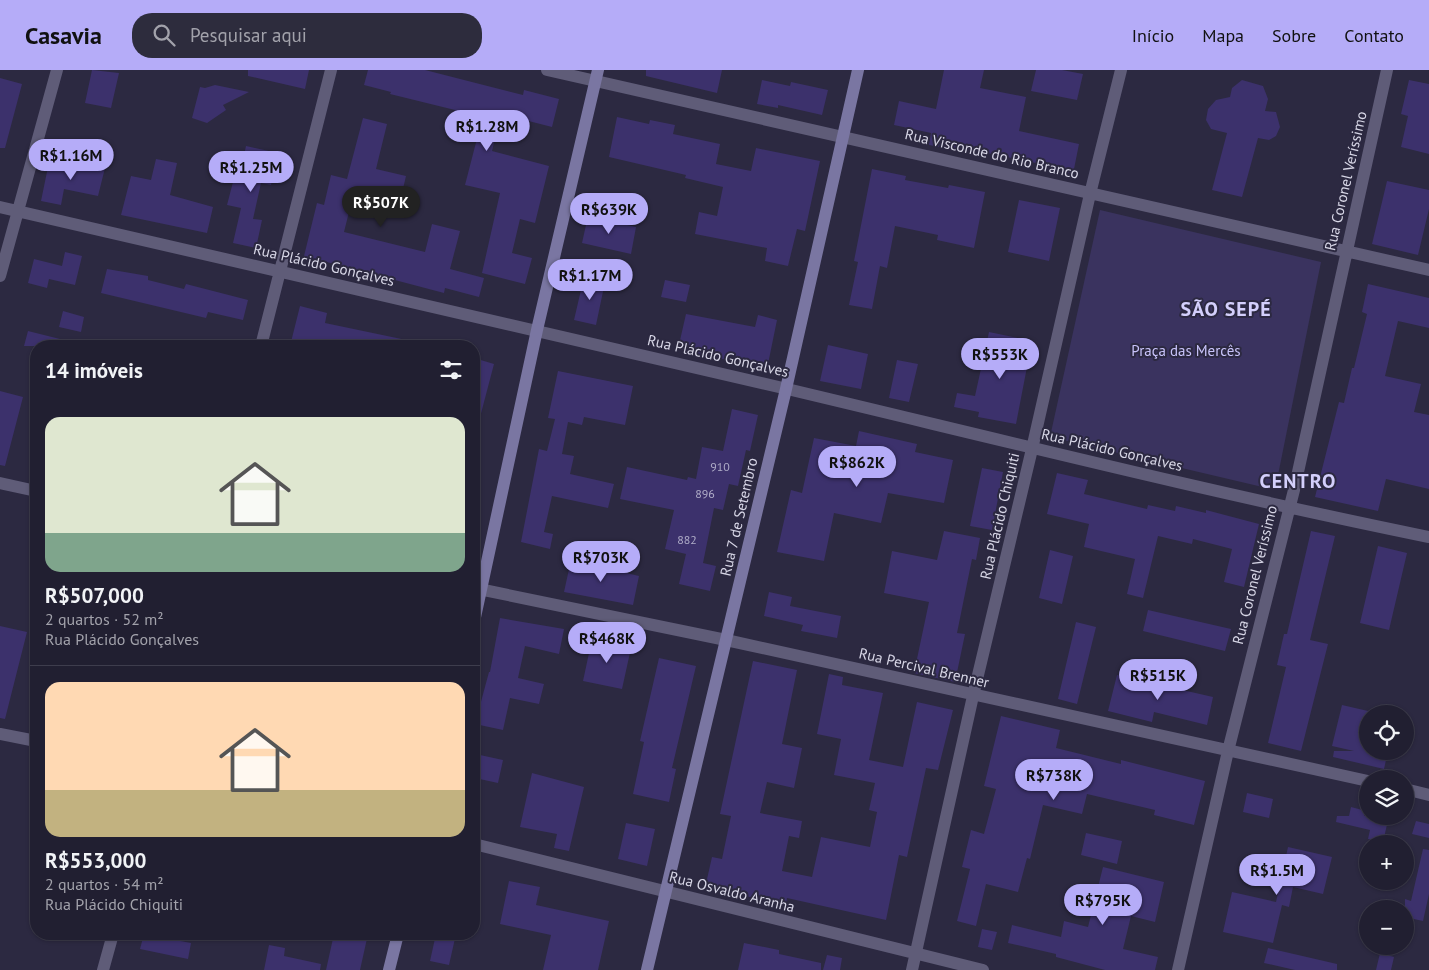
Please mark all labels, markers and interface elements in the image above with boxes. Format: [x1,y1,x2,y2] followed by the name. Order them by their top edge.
[132,13,482,58] search box
[25,20,102,51] text: Casavia
[150,21,178,49] icon: search
[190,23,307,47] text: Pesquisar aqui
[1132,24,1174,47] text: Início
[1202,24,1244,47] text: Mapa
[1272,24,1316,47] text: Sobre
[1344,24,1404,47] text: Contato
[441,109,533,152] pin: R$1.28M
[1320,109,1371,252] street label: Rua Coronel Veríssimo
[456,116,518,136] text: R$1.28M
[903,124,1081,183] street label: Rua Visconde do Rio Branco
[25,138,117,181] pin: R$1.16M
[40,145,102,165] text: R$1.16M
[205,150,297,193] pin: R$1.25M
[220,157,282,177] text: R$1.25M
[340,186,422,228] pin: R$507K
[353,192,409,212] text: R$507K
[568,192,650,235] pin: R$639K
[581,199,637,219] text: R$639K
[252,239,397,290] street label: Rua Plácido Gonçalves
[544,258,636,301] pin: R$1.17M
[559,265,621,285] text: R$1.17M
[1180,296,1272,322] district label: SÃO SEPÉ
[646,330,791,381] street label: Rua Plácido Gonçalves
[959,338,1041,380] pin: R$553K
[1131,341,1241,360] park label: Praça das Mercês
[972,344,1028,364] text: R$553K
[437,356,465,384] icon: filters
[45,357,143,384] text: 14 imóveis
[1040,424,1185,475] street label: Rua Plácido Gonçalves
[816,446,898,488] pin: R$862K
[210,449,300,539] icon: home
[976,451,1023,581] street label: Rua Plácido Chiquiti
[829,452,885,472] text: R$862K
[716,456,761,578] street label: Rua 7 de Setembro
[710,459,730,474] house number: 910
[1260,468,1336,494] district label: CENTRO
[695,486,715,501] house number: 896
[1228,503,1281,646] street label: Rua Coronel Veríssimo
[677,532,697,547] house number: 882
[560,540,642,583] pin: R$703K
[573,547,629,567] text: R$703K
[45,582,144,609] text: R$507,000
[45,609,163,629] text: 2 quartos · 52 m²
[566,622,648,664] pin: R$468K
[579,628,635,648] text: R$468K
[45,629,199,649] text: Rua Plácido Gonçalves
[857,643,991,692] street label: Rua Percival Brenner
[1117,658,1199,701] pin: R$515K
[1130,665,1186,685] text: R$515K
[1359,705,1414,955] map controls
[1359,705,1414,760] button: locate
[210,715,300,805] icon: home
[1013,758,1095,801] pin: R$738K
[1026,765,1082,785] text: R$738K
[1359,770,1414,825] button: layers
[1359,835,1414,890] button: +
[45,847,146,874] text: R$553,000
[1236,854,1318,896] pin: R$1.5M
[1250,860,1304,880] text: R$1.5M
[667,867,797,916] street label: Rua Osvaldo Aranha
[45,874,163,894] text: 2 quartos · 54 m²
[1062,884,1144,926] pin: R$795K
[1075,890,1131,910] text: R$795K
[45,894,183,914] text: Rua Plácido Chiquiti
[1359,900,1414,955] button: −

